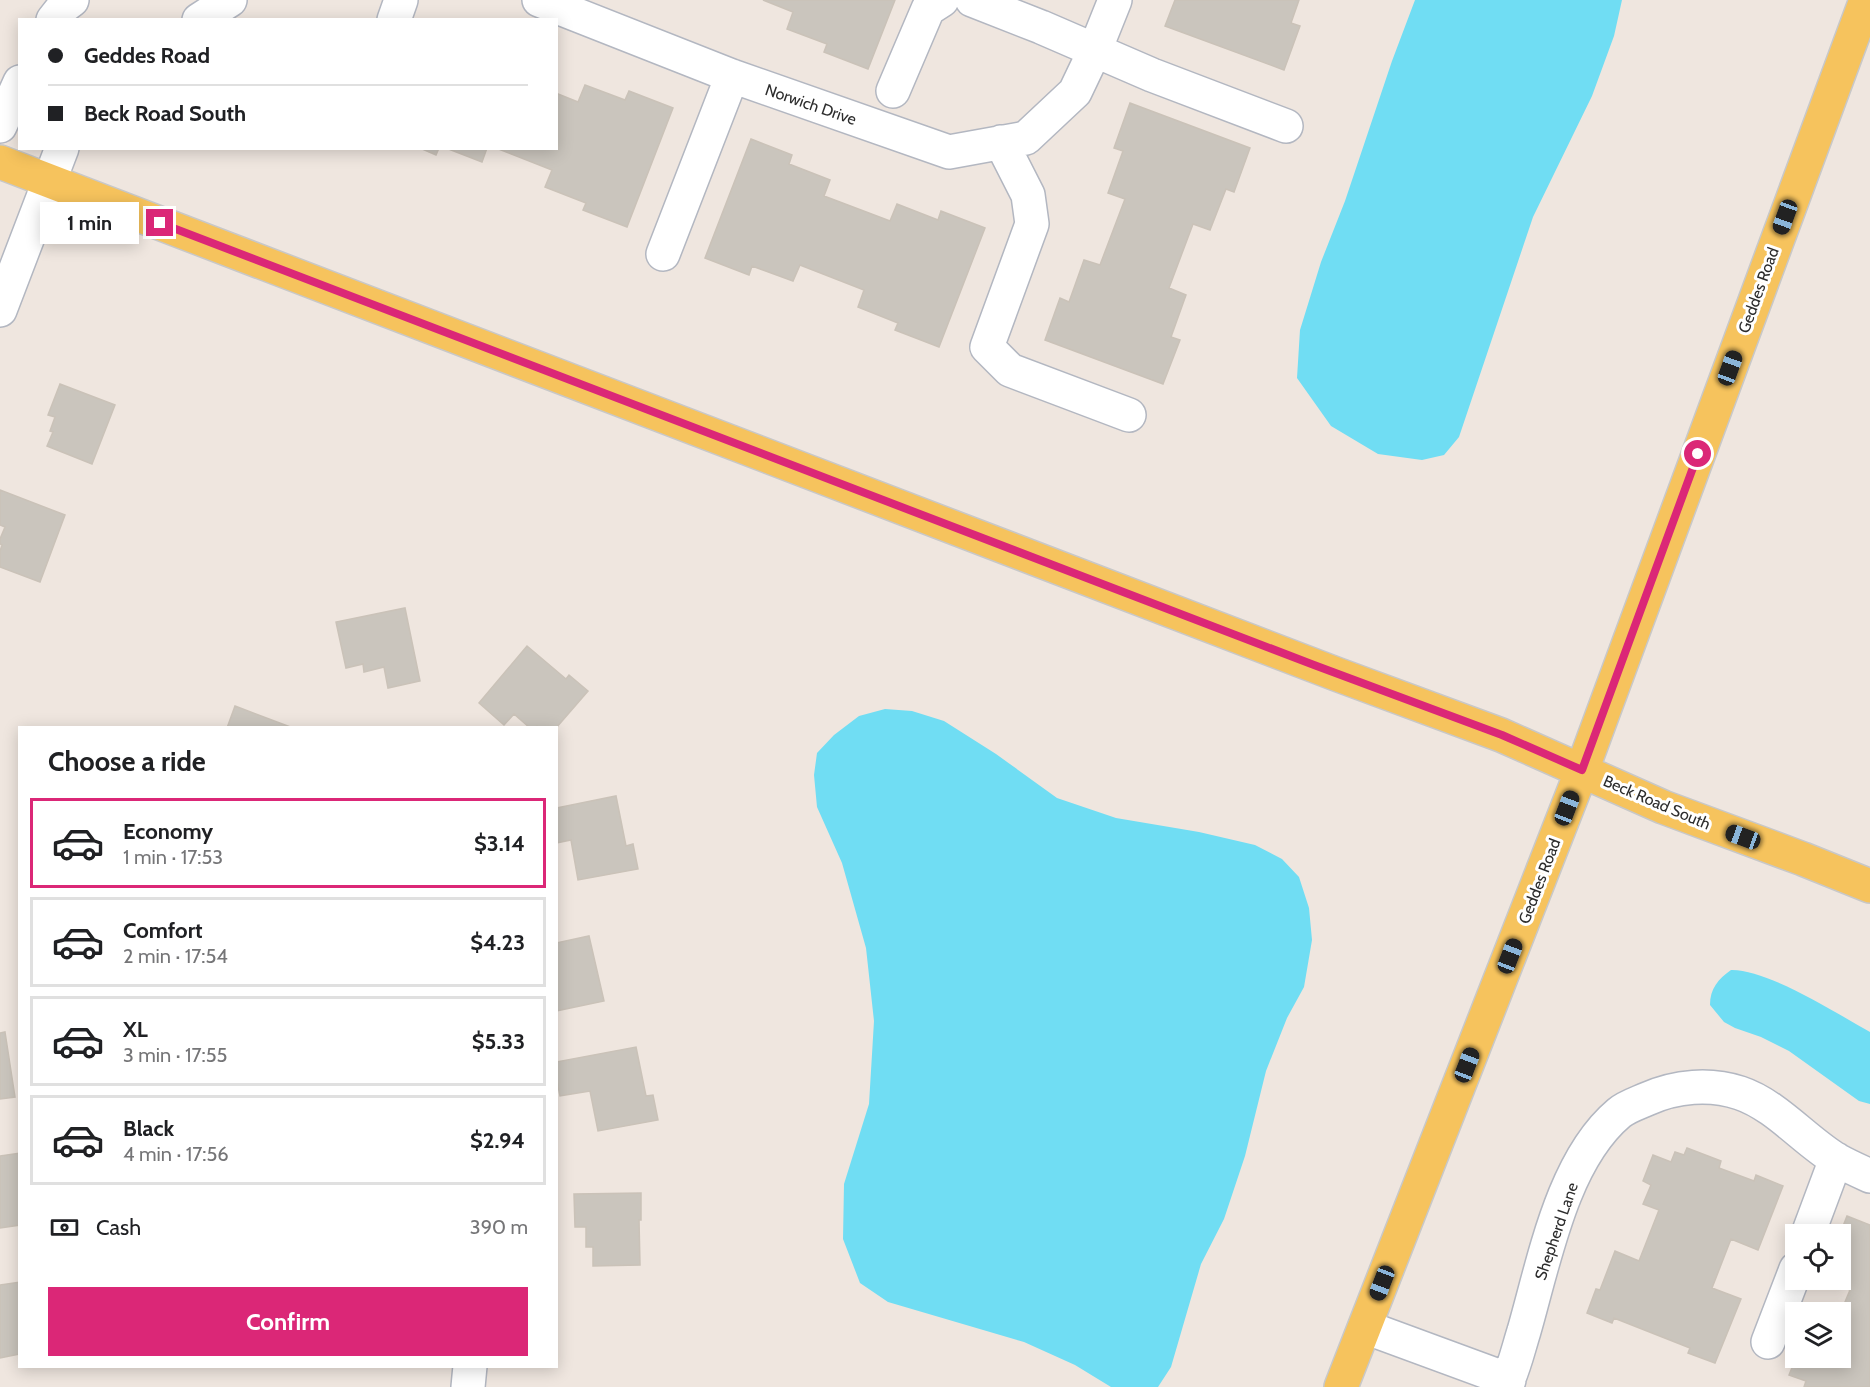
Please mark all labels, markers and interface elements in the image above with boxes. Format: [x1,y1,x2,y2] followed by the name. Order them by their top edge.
[84,42,210,69] text: Geddes Road
[763,80,859,129] street label: Norwich Drive
[84,100,246,127] text: Beck Road South
[1770,197,1800,237] car
[40,202,139,244] callout: 1 min
[146,209,173,236] route end
[67,211,112,235] text: 1 min
[1734,245,1783,336] street label: Geddes Road
[1715,348,1745,388] car
[1684,440,1711,467] route start
[48,745,206,778] text: Choose a ride
[1600,771,1713,834] street label: Beck Road South
[1552,788,1582,828] car
[51,816,105,870] icon: car
[123,818,213,845] text: Economy
[1723,822,1763,852] car
[474,830,525,857] text: $3.14
[1515,836,1564,926] street label: Geddes Road
[123,845,223,869] text: 1 min · 17:53
[51,915,105,969] icon: car
[123,917,202,944] text: Comfort
[470,929,525,956] text: $4.23
[1495,936,1525,976] car
[123,944,228,968] text: 2 min · 17:54
[51,1014,105,1068] icon: car
[123,1016,148,1043] text: XL
[472,1028,525,1055] text: $5.33
[123,1043,227,1067] text: 3 min · 17:55
[1452,1045,1482,1085] car
[51,1113,105,1167] icon: car
[123,1115,174,1142] text: Black
[470,1127,525,1154] text: $2.94
[123,1142,229,1166] text: 4 min · 17:56
[1531,1180,1582,1282] street label: Shepherd Lane
[48,1211,81,1244] icon: cash
[96,1214,141,1241] text: Cash
[470,1215,528,1239] text: 390 m
[1785,1224,1851,1368] map controls
[1785,1224,1851,1290] button: locate
[1367,1263,1397,1303] car
[48,1287,528,1356] button: Confirm
[1785,1302,1851,1368] button: layers

